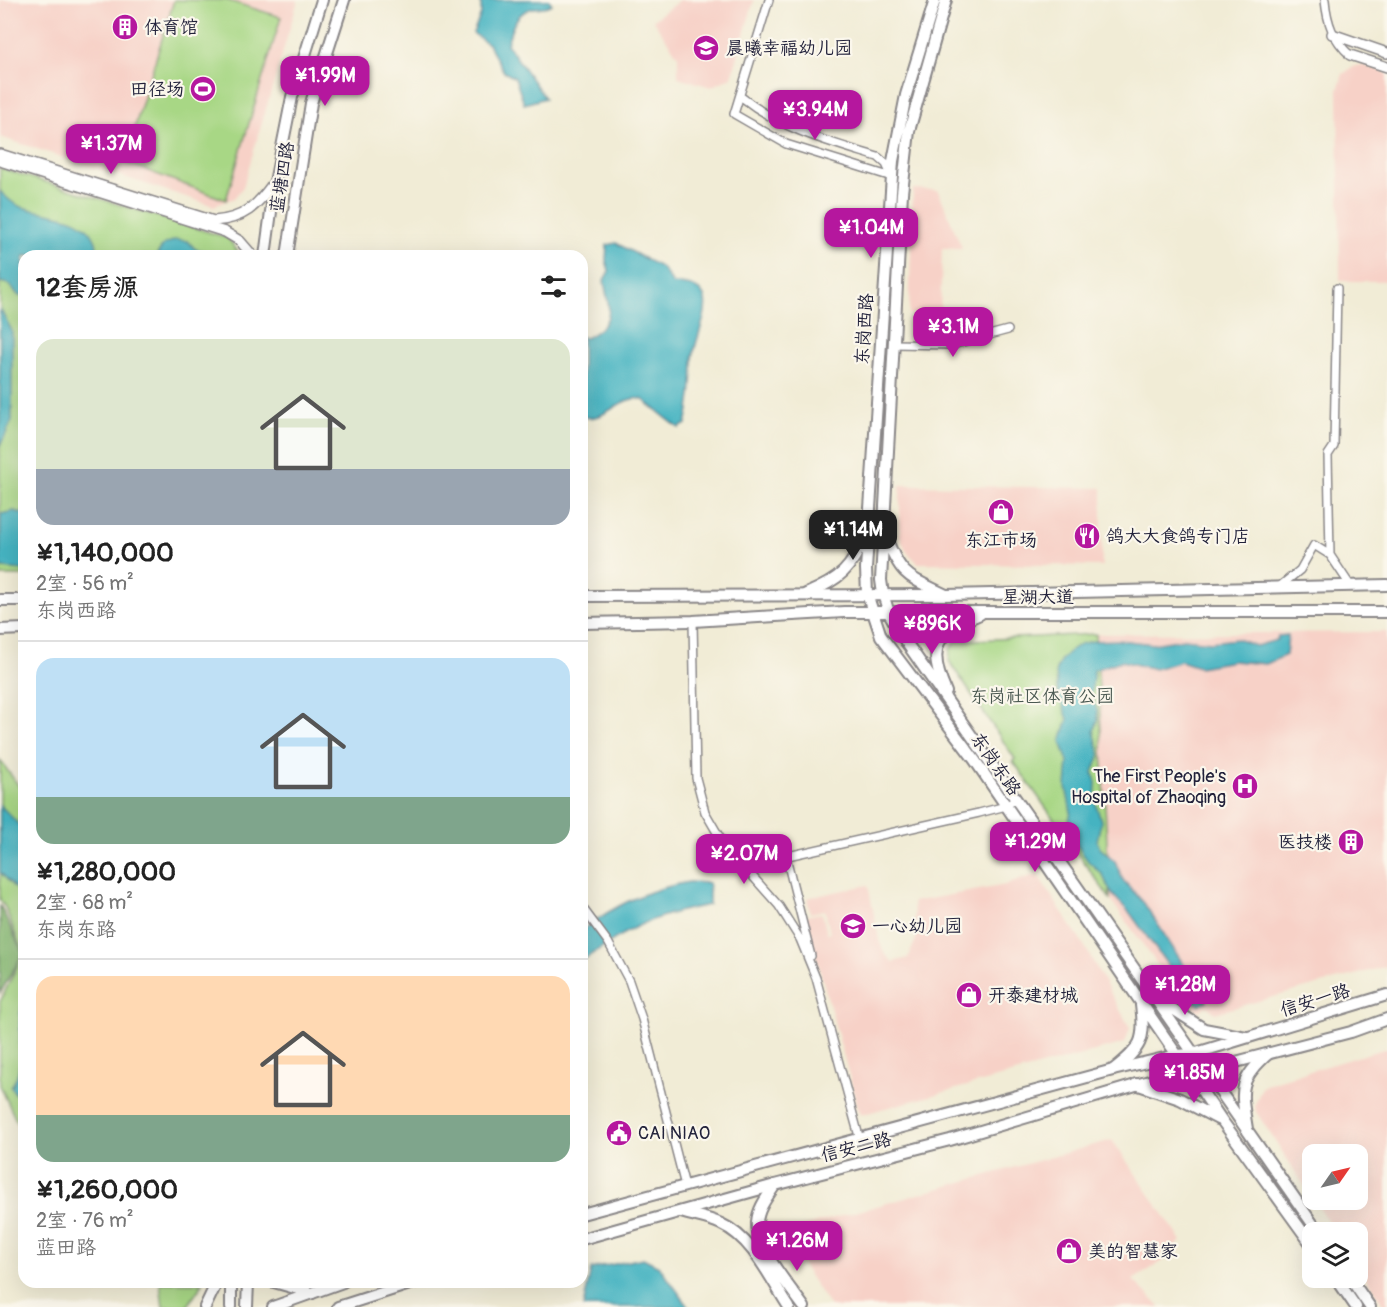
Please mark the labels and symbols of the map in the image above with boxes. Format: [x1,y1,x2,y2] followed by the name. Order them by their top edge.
[110,12,140,42] building icon: 体育馆
[144,16,198,39] place label: 体育馆
[691,33,721,63] school or university icon: 晨曦幸福幼儿园
[726,37,852,60] place label: 晨曦幸福幼儿园
[276,56,374,107] pin: ¥1.99M
[188,74,218,104] sports icon: 田径场
[130,78,184,101] place label: 田径场
[766,90,864,141] pin: ¥3.94M
[62,124,160,175] pin: ¥1.37M
[266,140,299,214] street label: 蓝塘四路
[822,208,920,259] pin: ¥1.04M
[851,292,878,366] street label: 东岗西路
[911,307,995,358] pin: ¥3.1M
[986,497,1016,527] shop icon: 东江市场
[804,510,902,561] pin: ¥1.14M
[1072,521,1102,551] restaurant icon: 鸽大大食鸽专门店
[1106,525,1250,548] place label: 鸽大大食鸽专门店
[965,529,1037,552] place label: 东江市场
[1002,586,1074,609] street label: 星湖大道
[890,604,974,655] pin: ¥896K
[970,685,1114,708] park label: 东岗社区体育公园
[966,728,1026,800] street label: 东岗东路
[1071,765,1226,809] place label: The First People's Hospital of Zhaoqing
[1230,771,1260,801] hospital icon: The First People's Hospital of Zhaoqing
[986,822,1084,873] pin: ¥1.29M
[1336,827,1366,857] building icon: 医技楼
[1278,831,1332,854] place label: 医技楼
[695,834,793,885] pin: ¥2.07M
[838,911,868,941] school or university icon: 一心幼儿园
[872,915,962,938] place label: 一心幼儿园
[1136,965,1234,1016] pin: ¥1.28M
[1277,979,1353,1022] street label: 信安一路
[954,980,984,1010] shop icon: 开泰建材城
[988,984,1078,1007] place label: 开泰建材城
[1145,1053,1243,1104] pin: ¥1.85M
[604,1118,634,1148] public building icon: CAI NIAO
[638,1122,710,1145] place label: CAI NIAO
[818,1128,894,1167] street label: 信安二路
[1302,1144,1368,1210] north arrow
[748,1221,846,1272] pin: ¥1.26M
[1054,1236,1084,1266] shop icon: 美的智慧家
[1088,1240,1178,1263] place label: 美的智慧家

